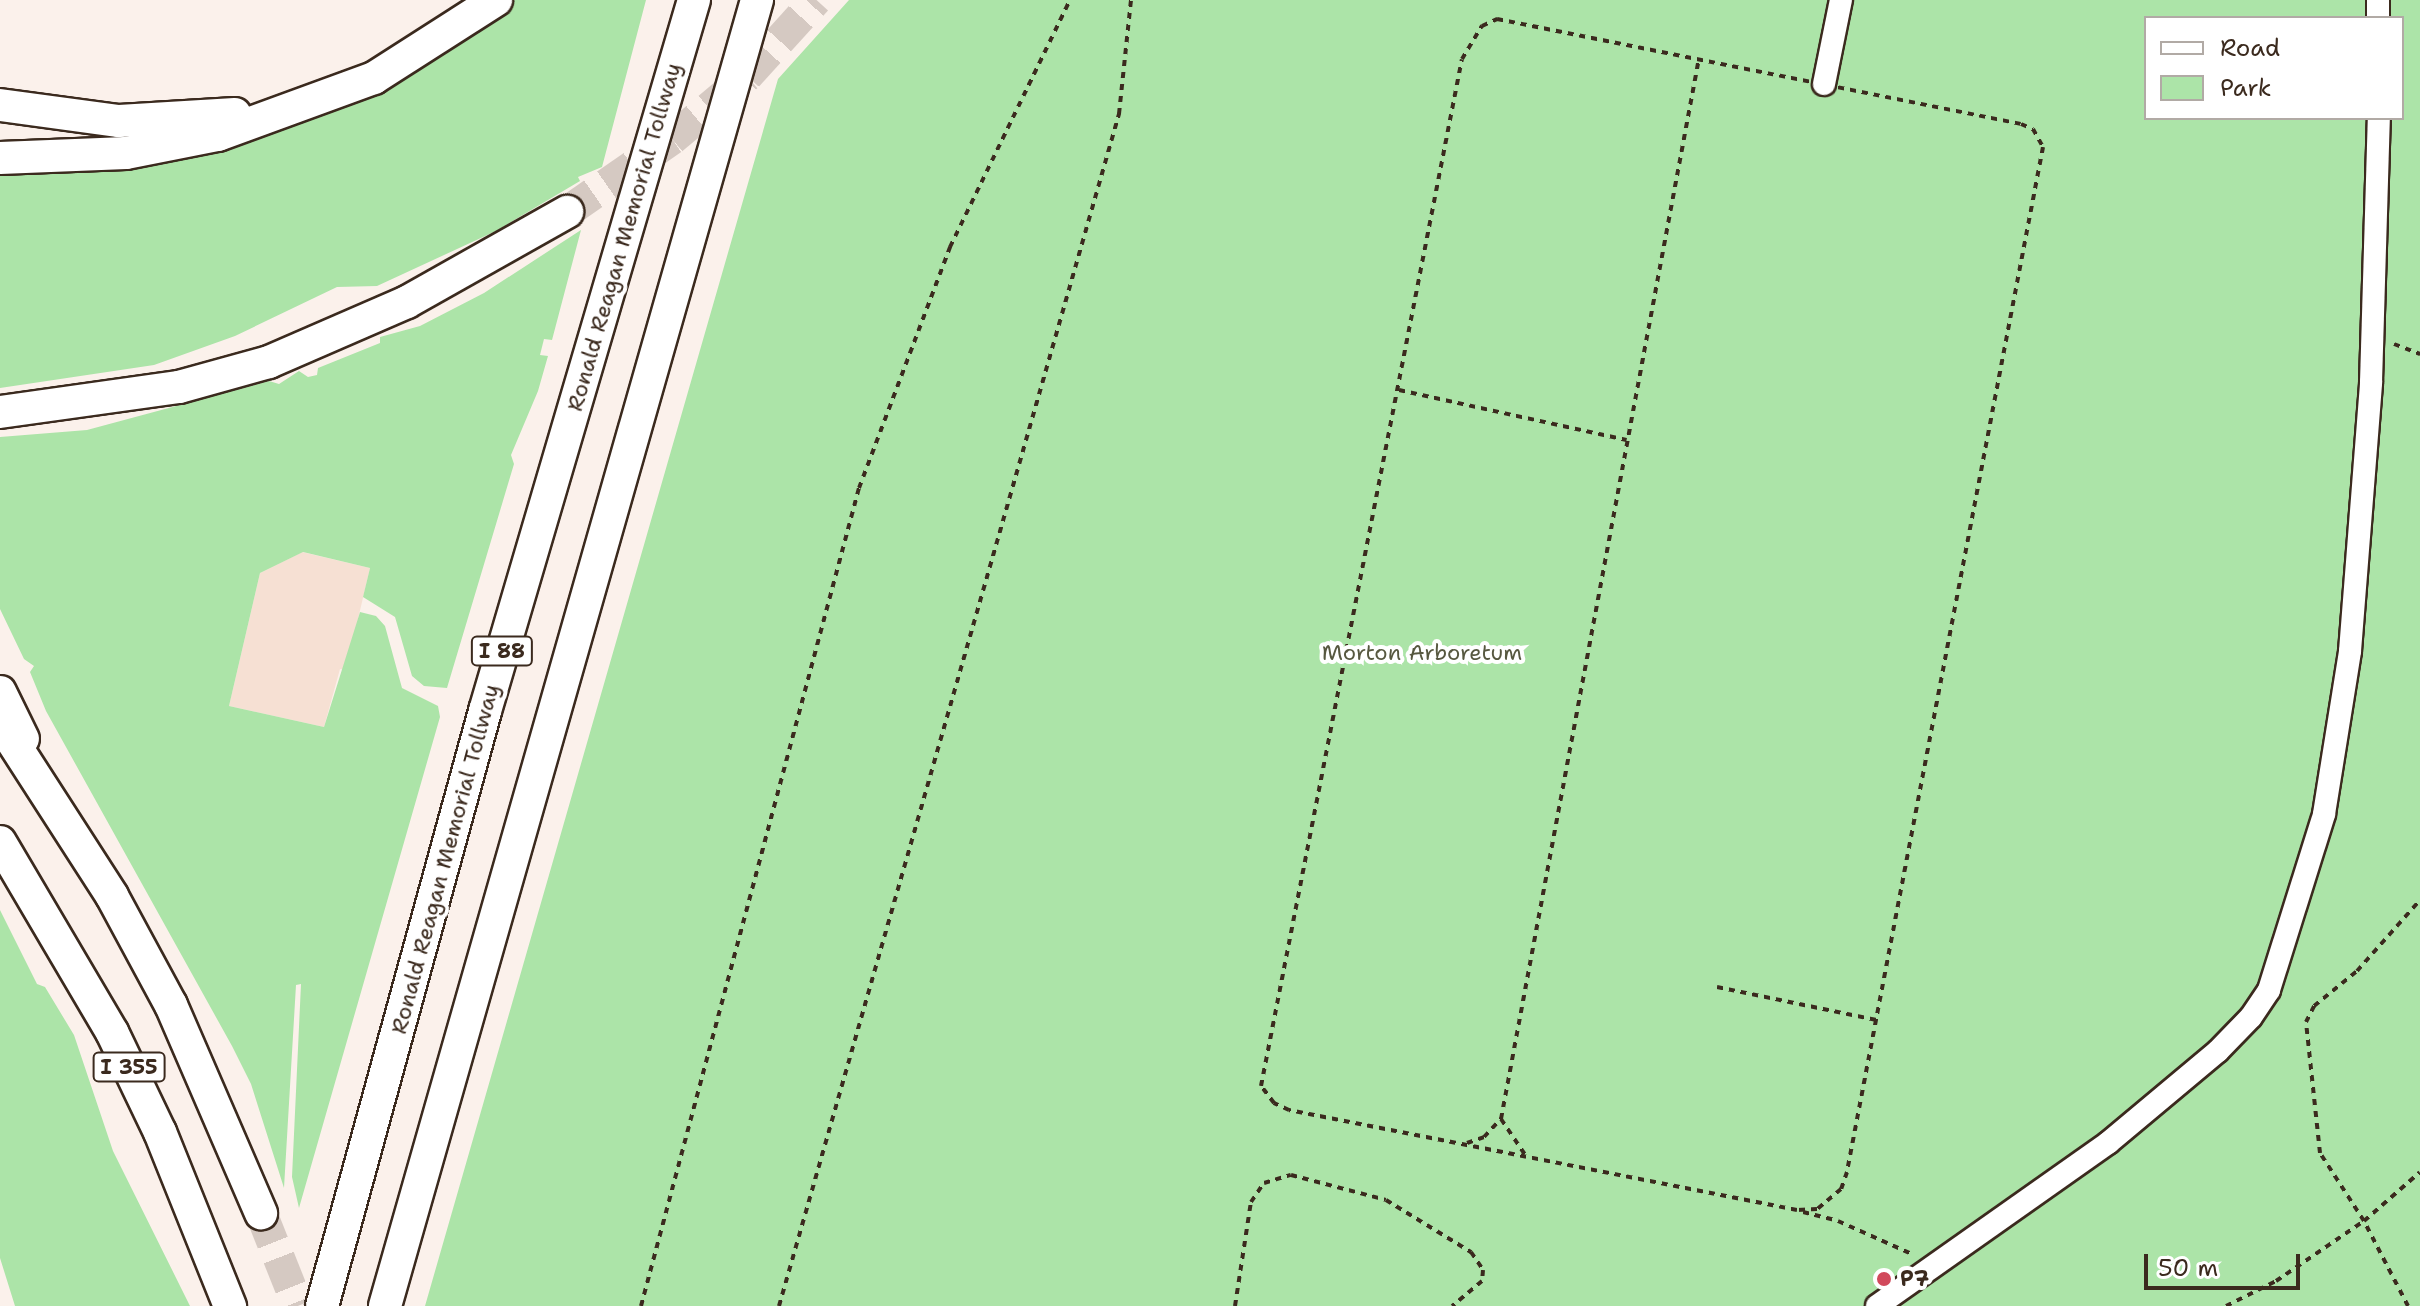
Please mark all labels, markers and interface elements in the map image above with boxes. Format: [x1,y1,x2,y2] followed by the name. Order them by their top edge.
[2144,16,2404,120] legend
[2220,32,2280,64] text: Road
[562,60,686,414] street label: Ronald Reagan Memorial Tollway
[2220,72,2272,104] text: Park
[470,635,534,667] road number: I 88
[1322,640,1522,666] park label: Morton Arboretum
[386,681,504,1037] street label: Ronald Reagan Memorial Tollway
[91,1051,167,1083] road number: I 355
[2148,1238,2304,1288] scale bar
[2158,1252,2218,1284] text: 50 m
[1900,1266,1929,1292] place label: P7
[1875,1270,1893,1288] marker: P7

